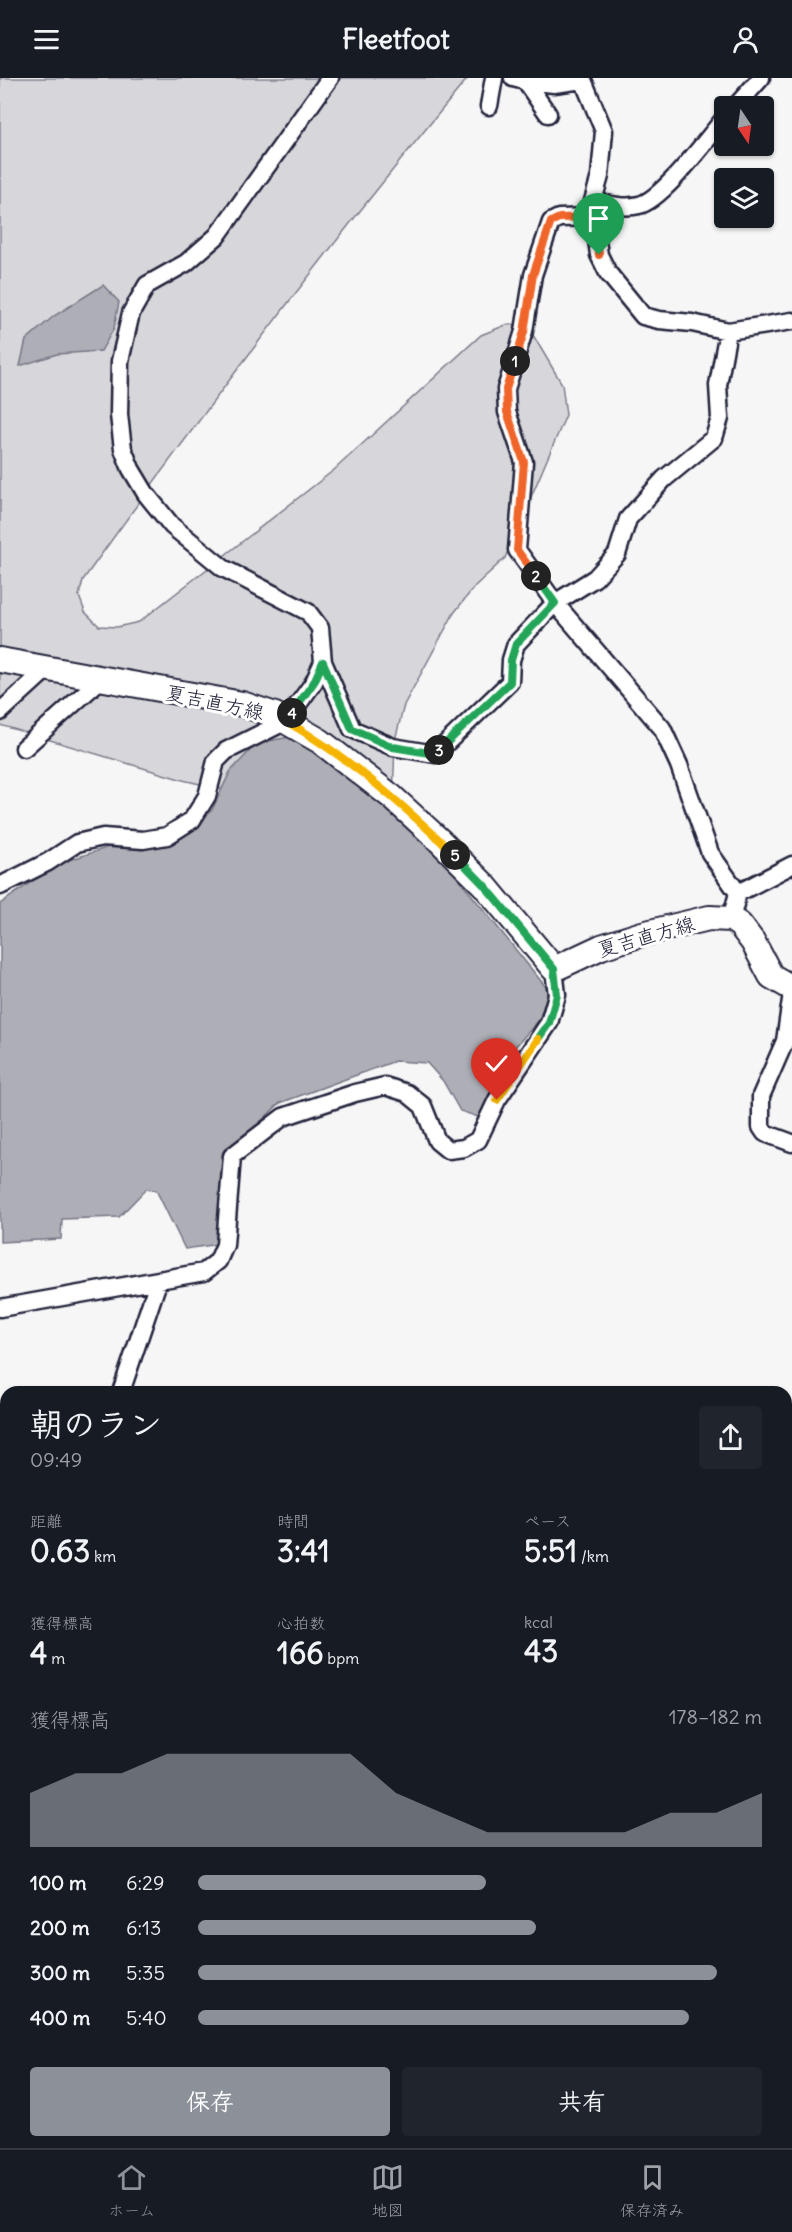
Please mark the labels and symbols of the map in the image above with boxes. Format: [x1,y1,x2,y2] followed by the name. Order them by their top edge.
[714,96,774,156] north arrow
[573,193,624,255] pin
[500,346,530,376] pin: 1
[521,561,551,591] pin: 2
[163,679,267,725] street label: 夏吉直方線
[277,698,307,728] pin: 4
[424,735,454,765] pin: 3
[440,840,470,870] pin: 5
[594,910,698,962] street label: 夏吉直方線
[471,1038,522,1100] pin

